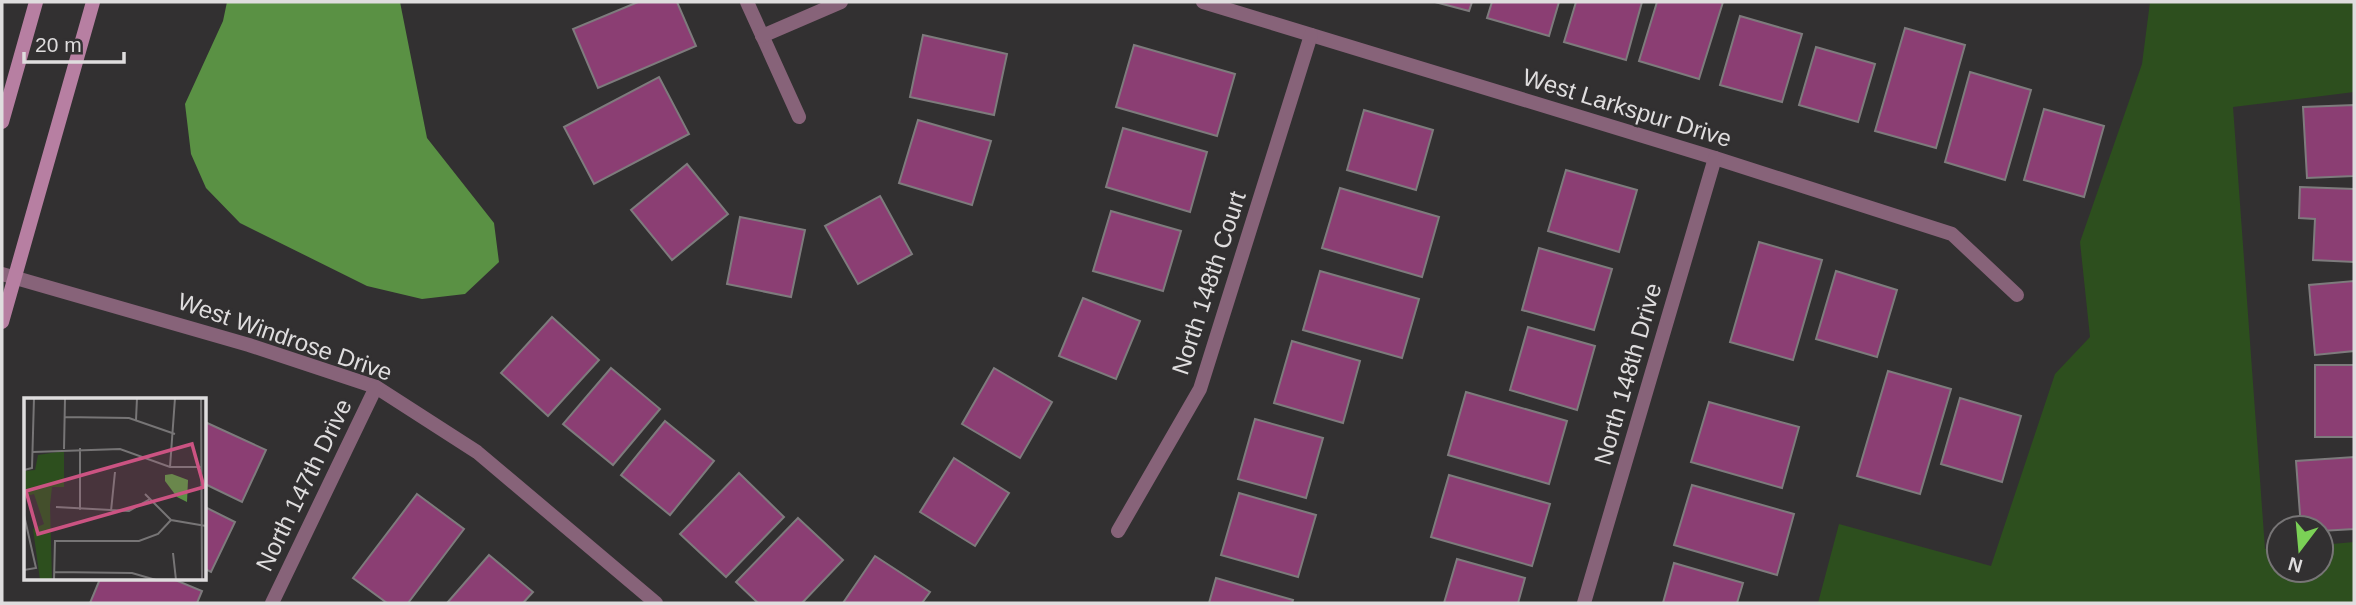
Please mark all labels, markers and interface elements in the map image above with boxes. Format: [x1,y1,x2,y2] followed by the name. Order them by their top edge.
[24,21,124,65] scale bar
[35,33,82,56] text: 20 m
[1519,63,1735,152] street label: West Larkspur Drive
[1166,188,1251,378] street label: North 148th Court
[1589,280,1666,468] street label: North 148th Drive
[174,287,396,386] street label: West Windrose Drive
[250,394,357,575] street label: North 147th Drive
[24,398,206,580] inset map
[2265,514,2335,584] north arrow
[2286,553,2305,577] text: N

